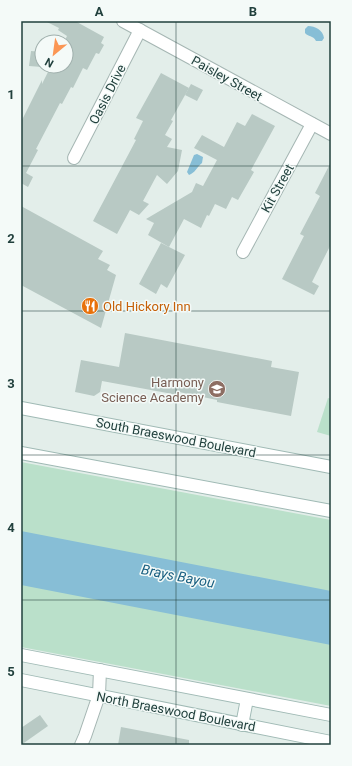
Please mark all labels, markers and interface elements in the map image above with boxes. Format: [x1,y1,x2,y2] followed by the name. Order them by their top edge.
[95,4,104,19] text: A
[249,4,257,19] text: B
[34,34,74,74] north arrow
[189,53,265,104] street label: Paisley Street
[43,55,56,70] text: N
[86,62,129,127] street label: Oasis Drive
[7,87,15,102] text: 1
[258,161,297,215] street label: Kit Street
[7,231,15,246] text: 2
[80,296,100,316] restaurant icon: Old Hickory Inn
[103,299,191,314] place label: Old Hickory Inn
[101,375,204,405] place label: Harmony Science Academy
[7,376,15,391] text: 3
[207,379,227,399] school or university icon: Harmony Science Academy
[95,415,257,460] street label: South Braeswood Boulevard
[7,520,15,535] text: 4
[140,561,216,591] water label: Brays Bayou
[7,664,15,679] text: 5
[95,689,257,734] street label: North Braeswood Boulevard

